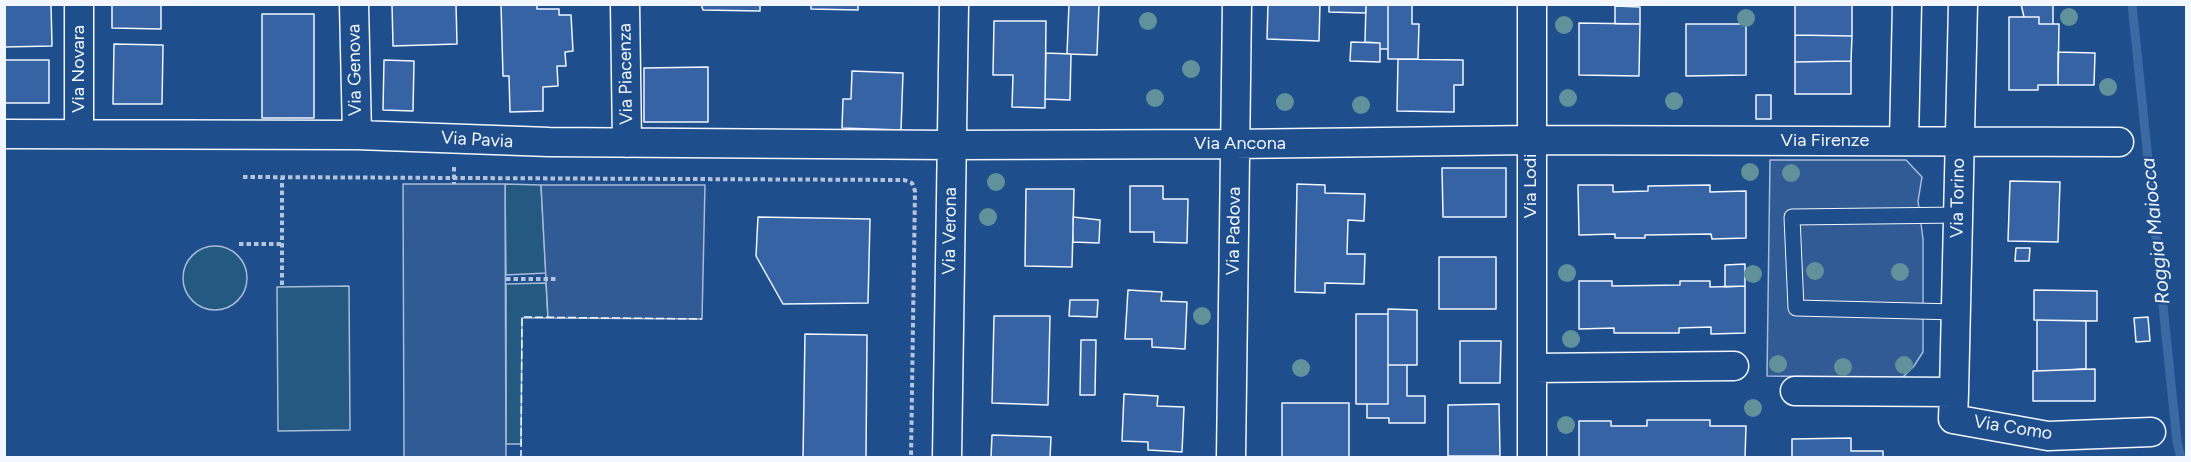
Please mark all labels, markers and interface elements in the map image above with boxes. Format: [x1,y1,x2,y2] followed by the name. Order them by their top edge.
[614,23,638,125] street label: Via Piacenza
[343,24,367,116] street label: Via Genova
[68,25,90,113] street label: Via Novara
[440,127,514,153] street label: Via Pavia
[1781,130,1869,152] street label: Via Firenze
[1194,133,1286,155] street label: Via Ancona
[1520,154,1542,218] street label: Via Lodi
[2136,156,2176,306] water label: Roggia Maiocca
[1947,158,1969,238] street label: Via Torino
[1222,186,1246,276] street label: Via Padova
[938,187,962,275] street label: Via Verona
[1972,411,2054,445] street label: Via Como

